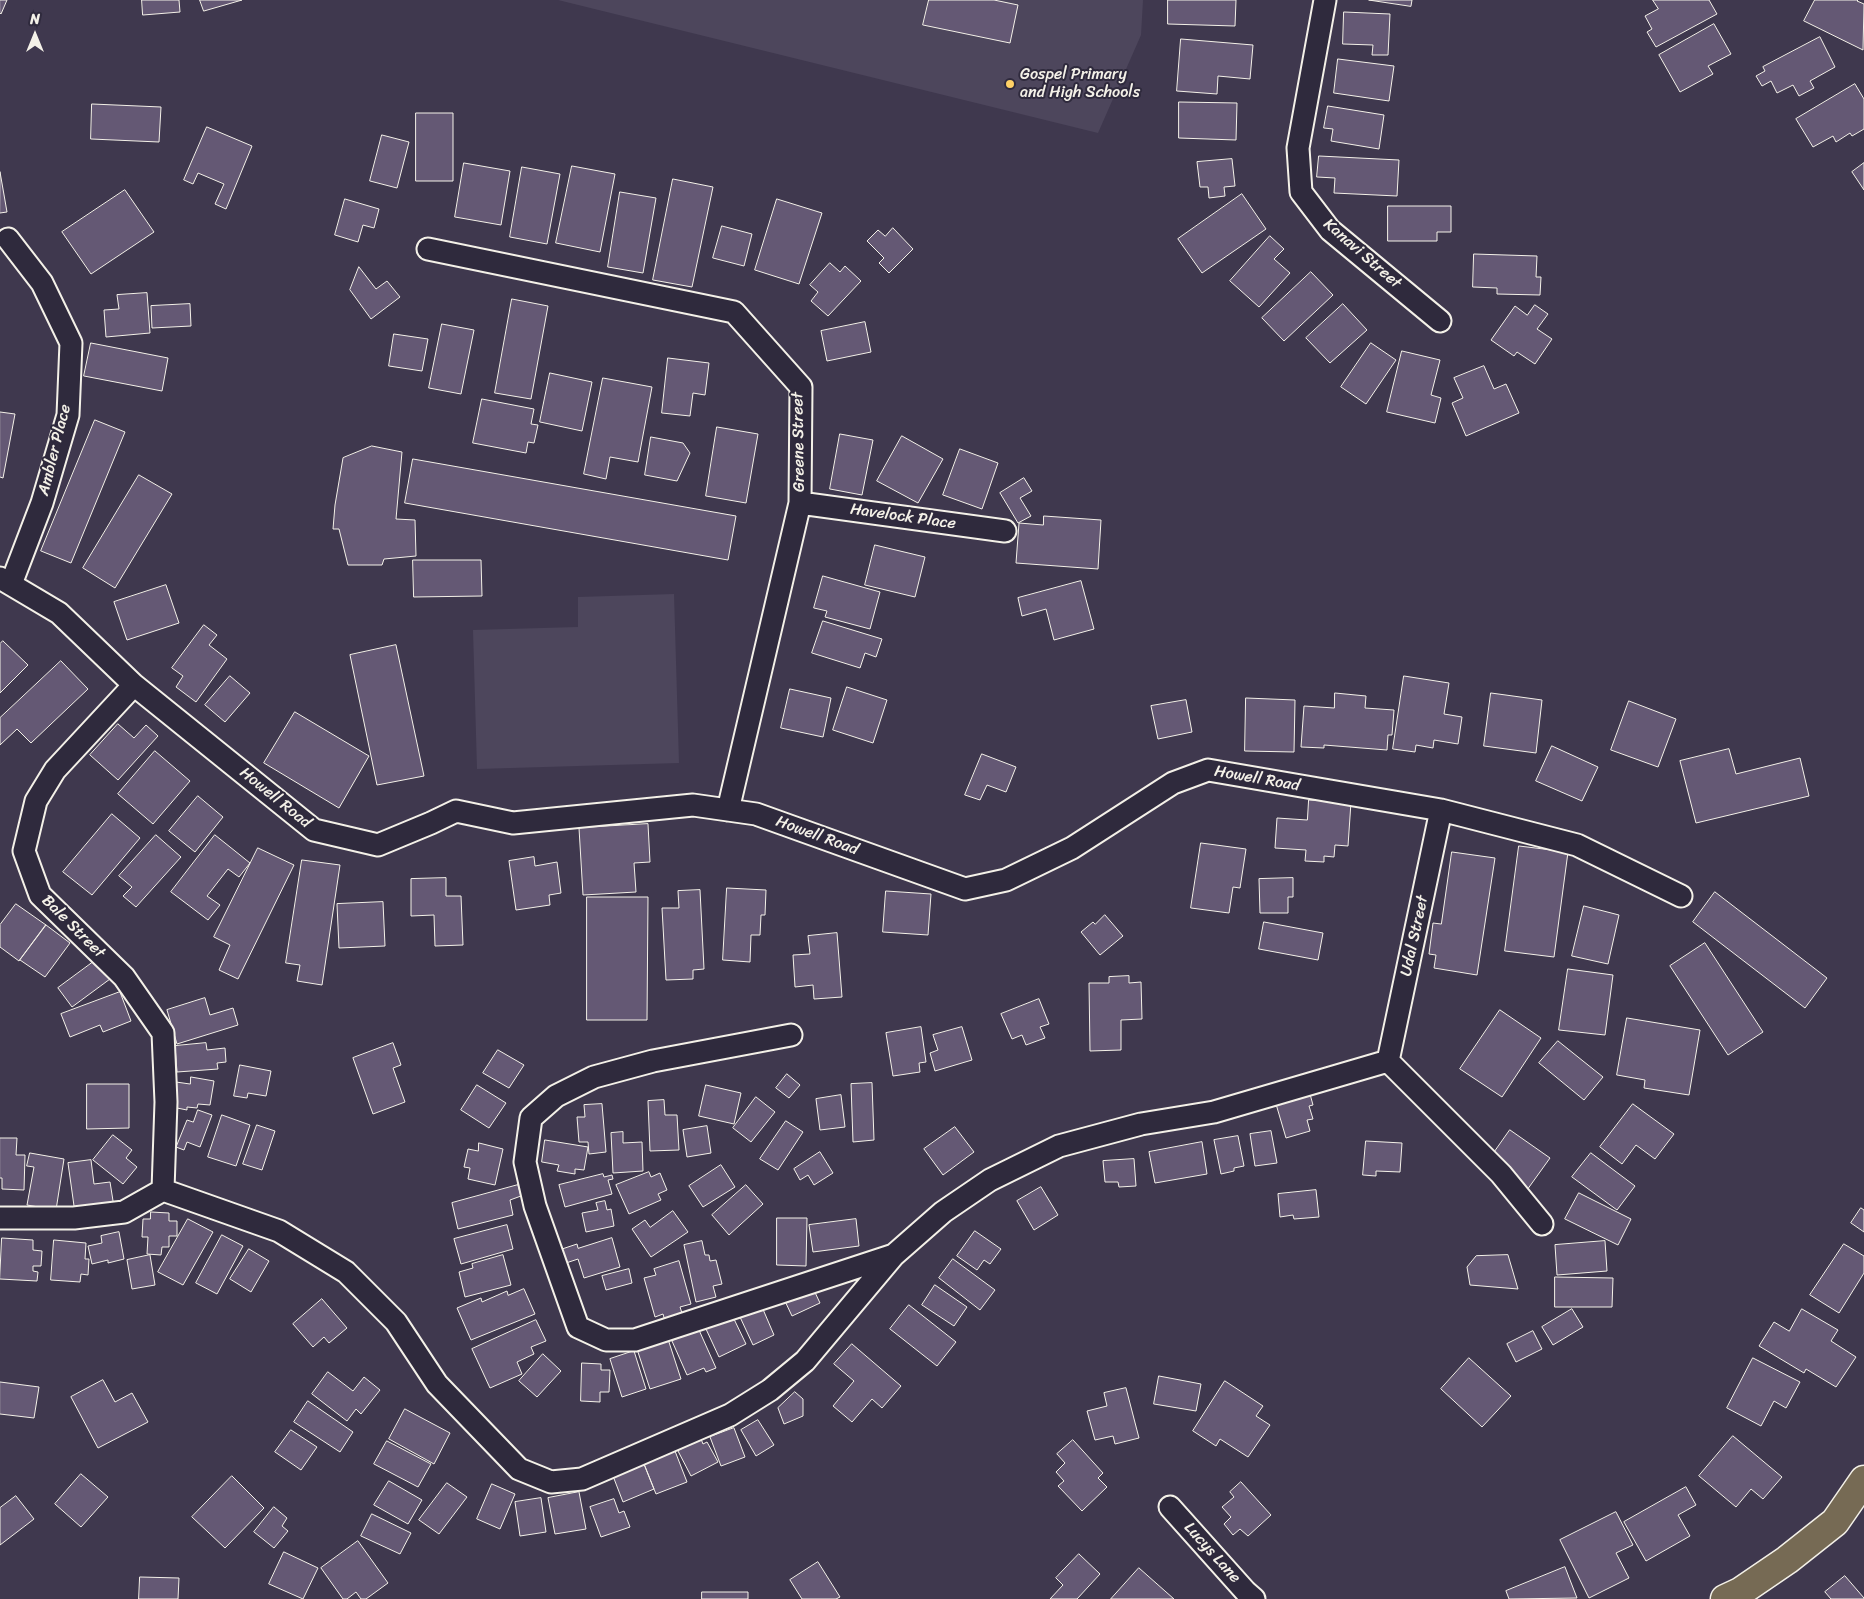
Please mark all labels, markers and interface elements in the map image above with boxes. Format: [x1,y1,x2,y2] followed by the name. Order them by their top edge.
[30,7,40,32] text: N
[10,10,60,60] north arrow
[1020,65,1140,103] place label: Gospel Primary and High Schools
[1004,78,1016,90] marker: Gospel Primary and High Schools
[1319,215,1405,293] street label: Kanavi Street
[789,392,809,492] street label: Greene Street
[34,402,76,498] street label: Ambler Place
[849,500,957,534] street label: Havelock Place
[1213,762,1301,796] street label: Howell Road
[235,763,315,833] street label: Howell Road
[773,812,861,860] street label: Howell Road
[37,891,109,963] street label: Bale Street
[1397,894,1433,978] street label: Udal Street
[1180,1519,1244,1587] street label: Lucys Lane

